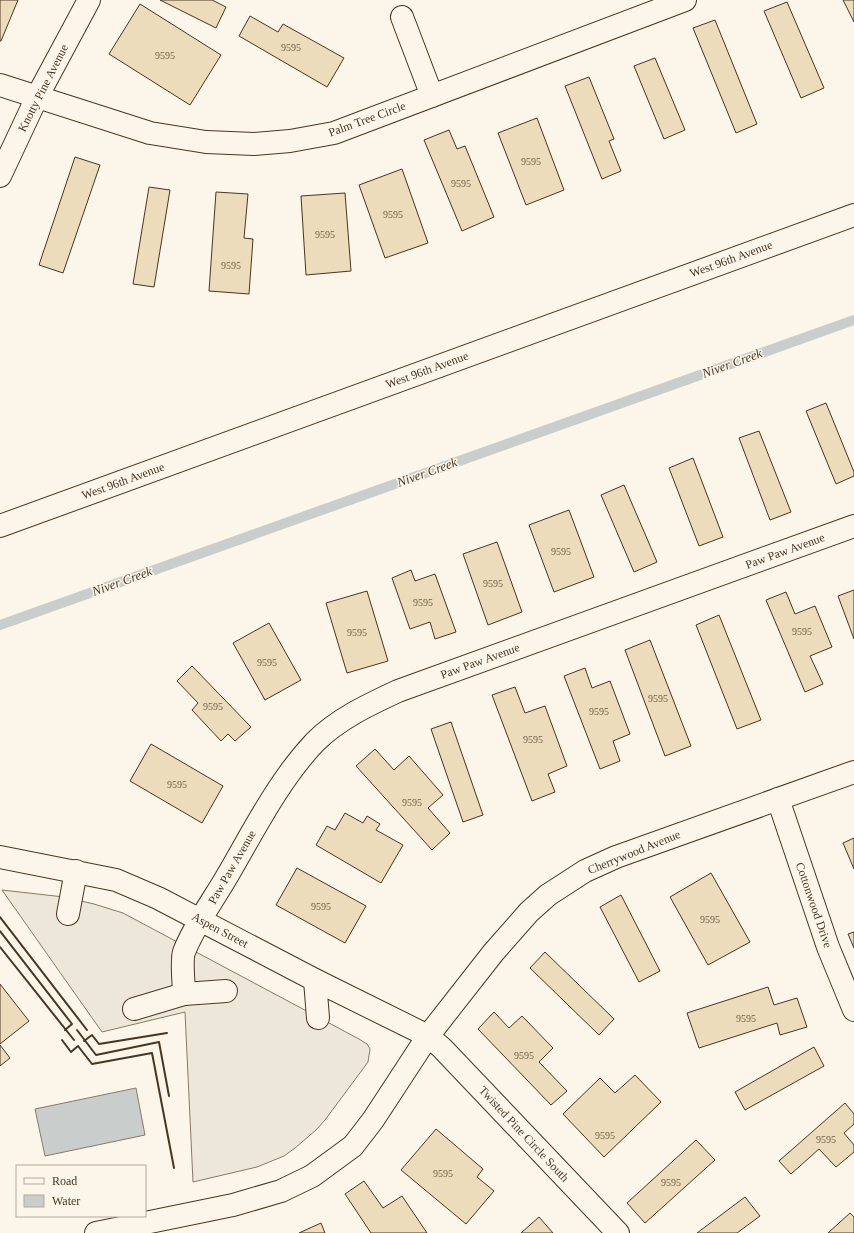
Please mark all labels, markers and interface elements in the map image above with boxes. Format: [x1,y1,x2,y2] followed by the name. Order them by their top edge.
[15,42,71,134] street label: Knotty Pine Avenue
[281,42,301,53] house number: 9595
[155,50,175,61] house number: 9595
[326,99,408,139] street label: Palm Tree Circle
[521,156,541,167] house number: 9595
[451,178,471,189] house number: 9595
[383,209,403,220] house number: 9595
[315,229,335,240] house number: 9595
[688,238,774,280] street label: West 96th Avenue
[221,260,241,271] house number: 9595
[699,345,764,381] water label: Niver Creek
[384,349,470,391] street label: West 96th Avenue
[394,454,459,490] water label: Niver Creek
[80,460,166,502] street label: West 96th Avenue
[744,530,826,572] street label: Paw Paw Avenue
[551,546,571,557] house number: 9595
[89,563,154,599] water label: Niver Creek
[483,578,503,589] house number: 9595
[413,597,433,608] house number: 9595
[792,626,812,637] house number: 9595
[347,627,367,638] house number: 9595
[439,640,521,682] street label: Paw Paw Avenue
[257,657,277,668] house number: 9595
[648,693,668,704] house number: 9595
[203,701,223,712] house number: 9595
[589,706,609,717] house number: 9595
[523,734,543,745] house number: 9595
[167,779,187,790] house number: 9595
[402,797,422,808] house number: 9595
[586,827,682,877] street label: Cherrywood Avenue
[205,828,259,906] street label: Paw Paw Avenue
[793,860,835,950] street label: Cottonwood Drive
[311,901,331,912] house number: 9595
[189,909,251,951] street label: Aspen Street
[700,914,720,925] house number: 9595
[736,1013,756,1024] house number: 9595
[514,1050,534,1061] house number: 9595
[476,1083,572,1185] street label: Twisted Pine Circle South
[595,1130,615,1141] house number: 9595
[816,1134,836,1145] house number: 9595
[16,1165,146,1217] legend
[433,1168,453,1179] house number: 9595
[52,1174,77,1188] text: Road
[661,1177,681,1188] house number: 9595
[52,1194,80,1208] text: Water

